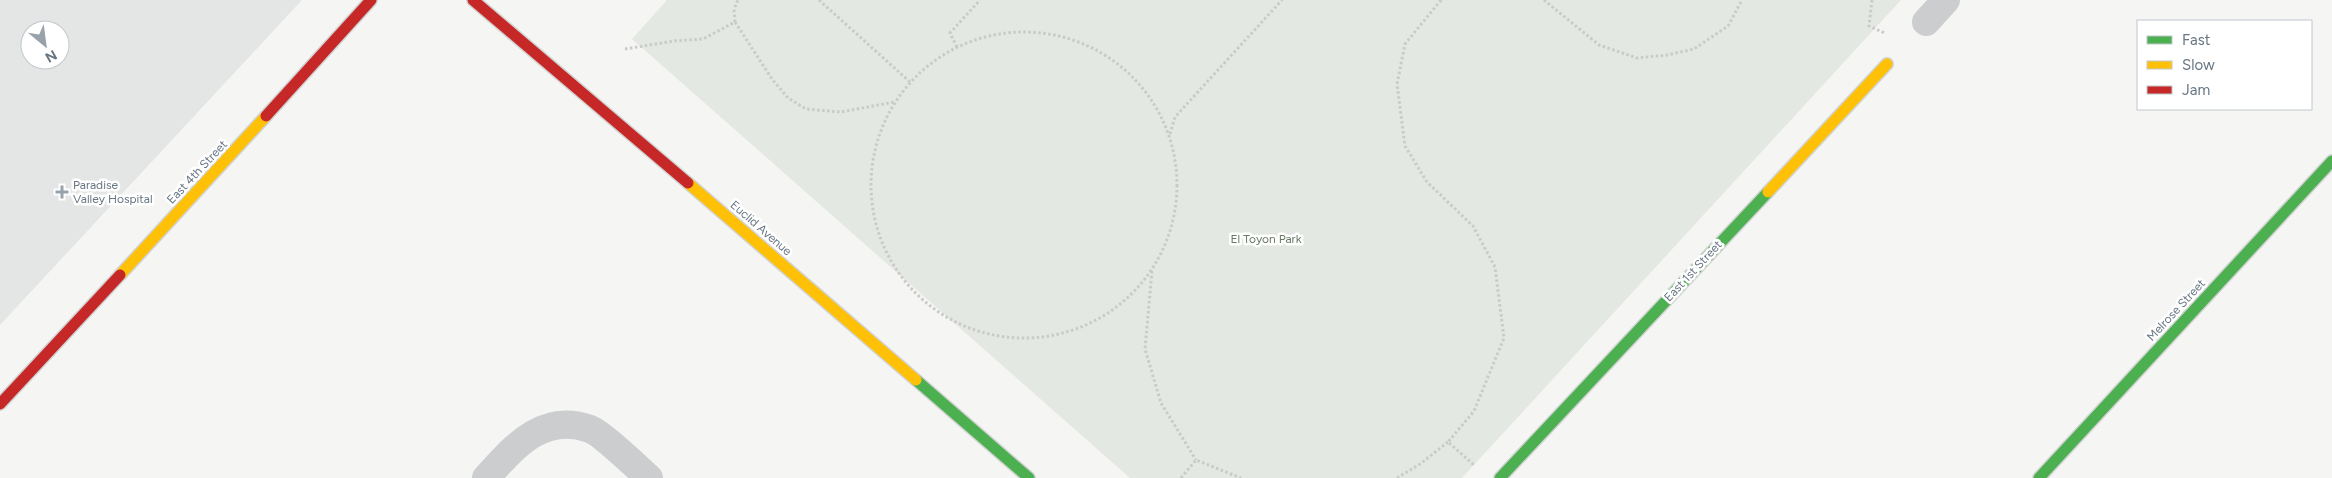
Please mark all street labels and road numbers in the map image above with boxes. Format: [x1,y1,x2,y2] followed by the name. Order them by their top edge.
[164,137,230,207] street label: East 4th Street
[728,198,795,259] street label: Euclid Avenue
[1661,237,1725,304] street label: East 1st Street
[2144,276,2208,344] street label: Melrose Street

